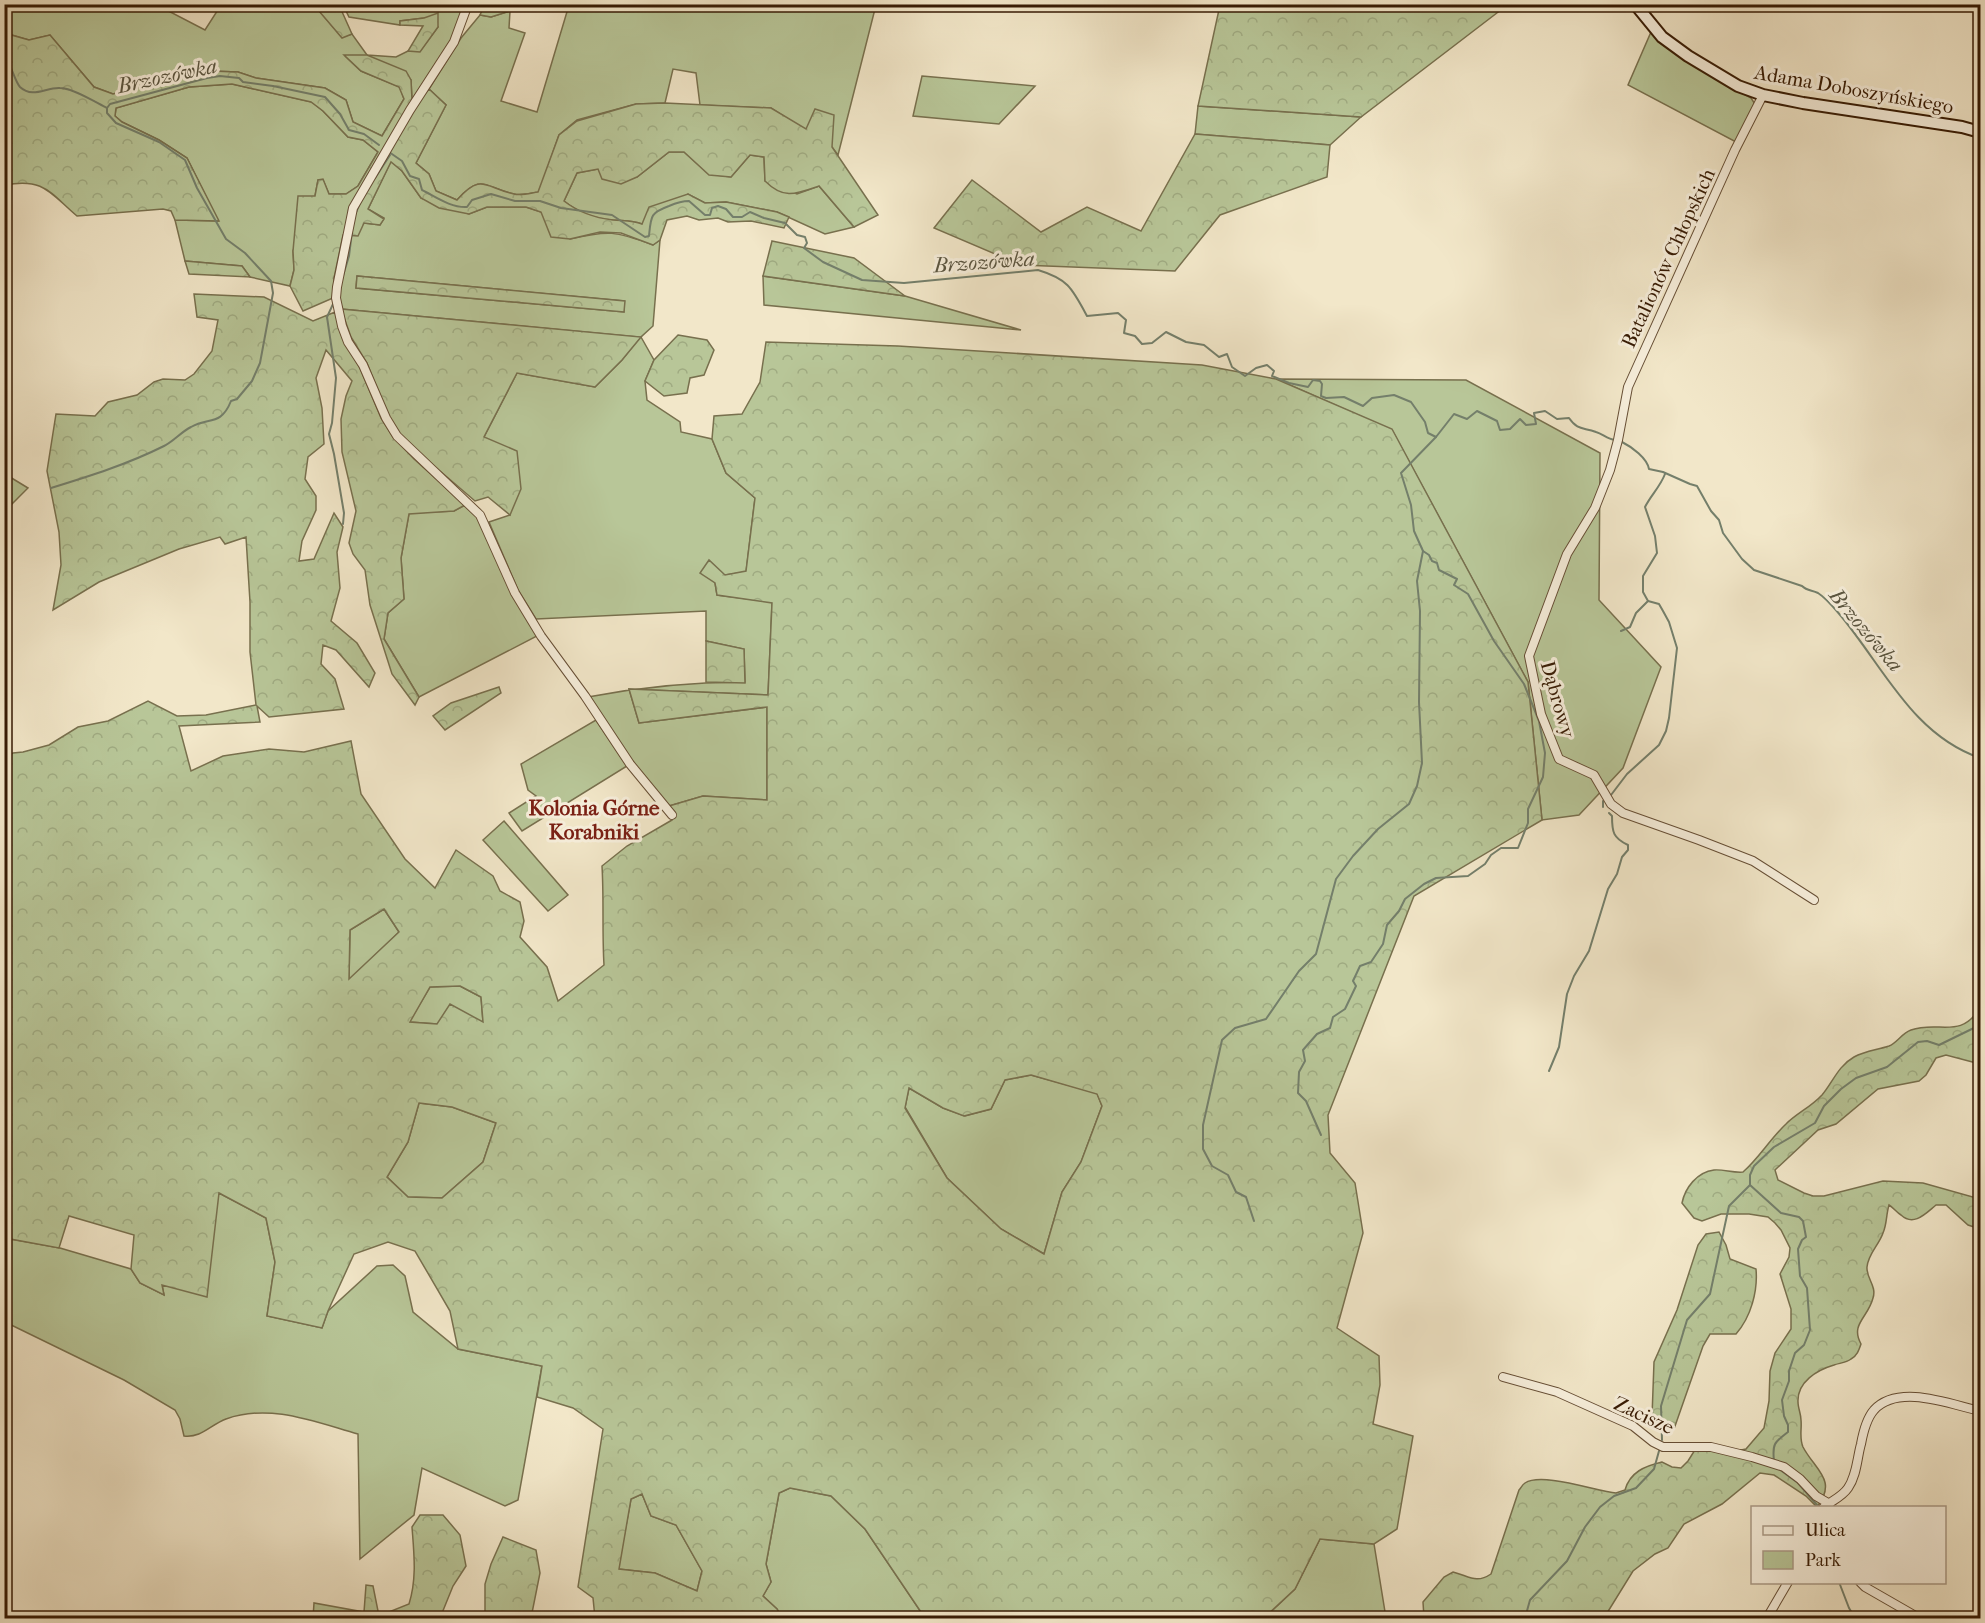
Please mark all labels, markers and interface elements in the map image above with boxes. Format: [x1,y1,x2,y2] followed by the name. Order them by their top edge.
[114,54,219,98] water label: Brzozówka
[1752,60,1955,118] street label: Adama Doboszyńskiego
[1617,164,1720,351] street label: Batalionów Chłopskich
[932,247,1035,278] water label: Brzozówka
[1824,583,1908,676] water label: Brzozówka
[1536,658,1580,741] street label: Dąbrowy
[529,796,660,844] district label: Kolonia Górne Korabniki
[1610,1392,1678,1439] street label: Zacisze
[1751,1506,1946,1584] legend
[1805,1520,1846,1541] text: Ulica
[1805,1550,1842,1571] text: Park

